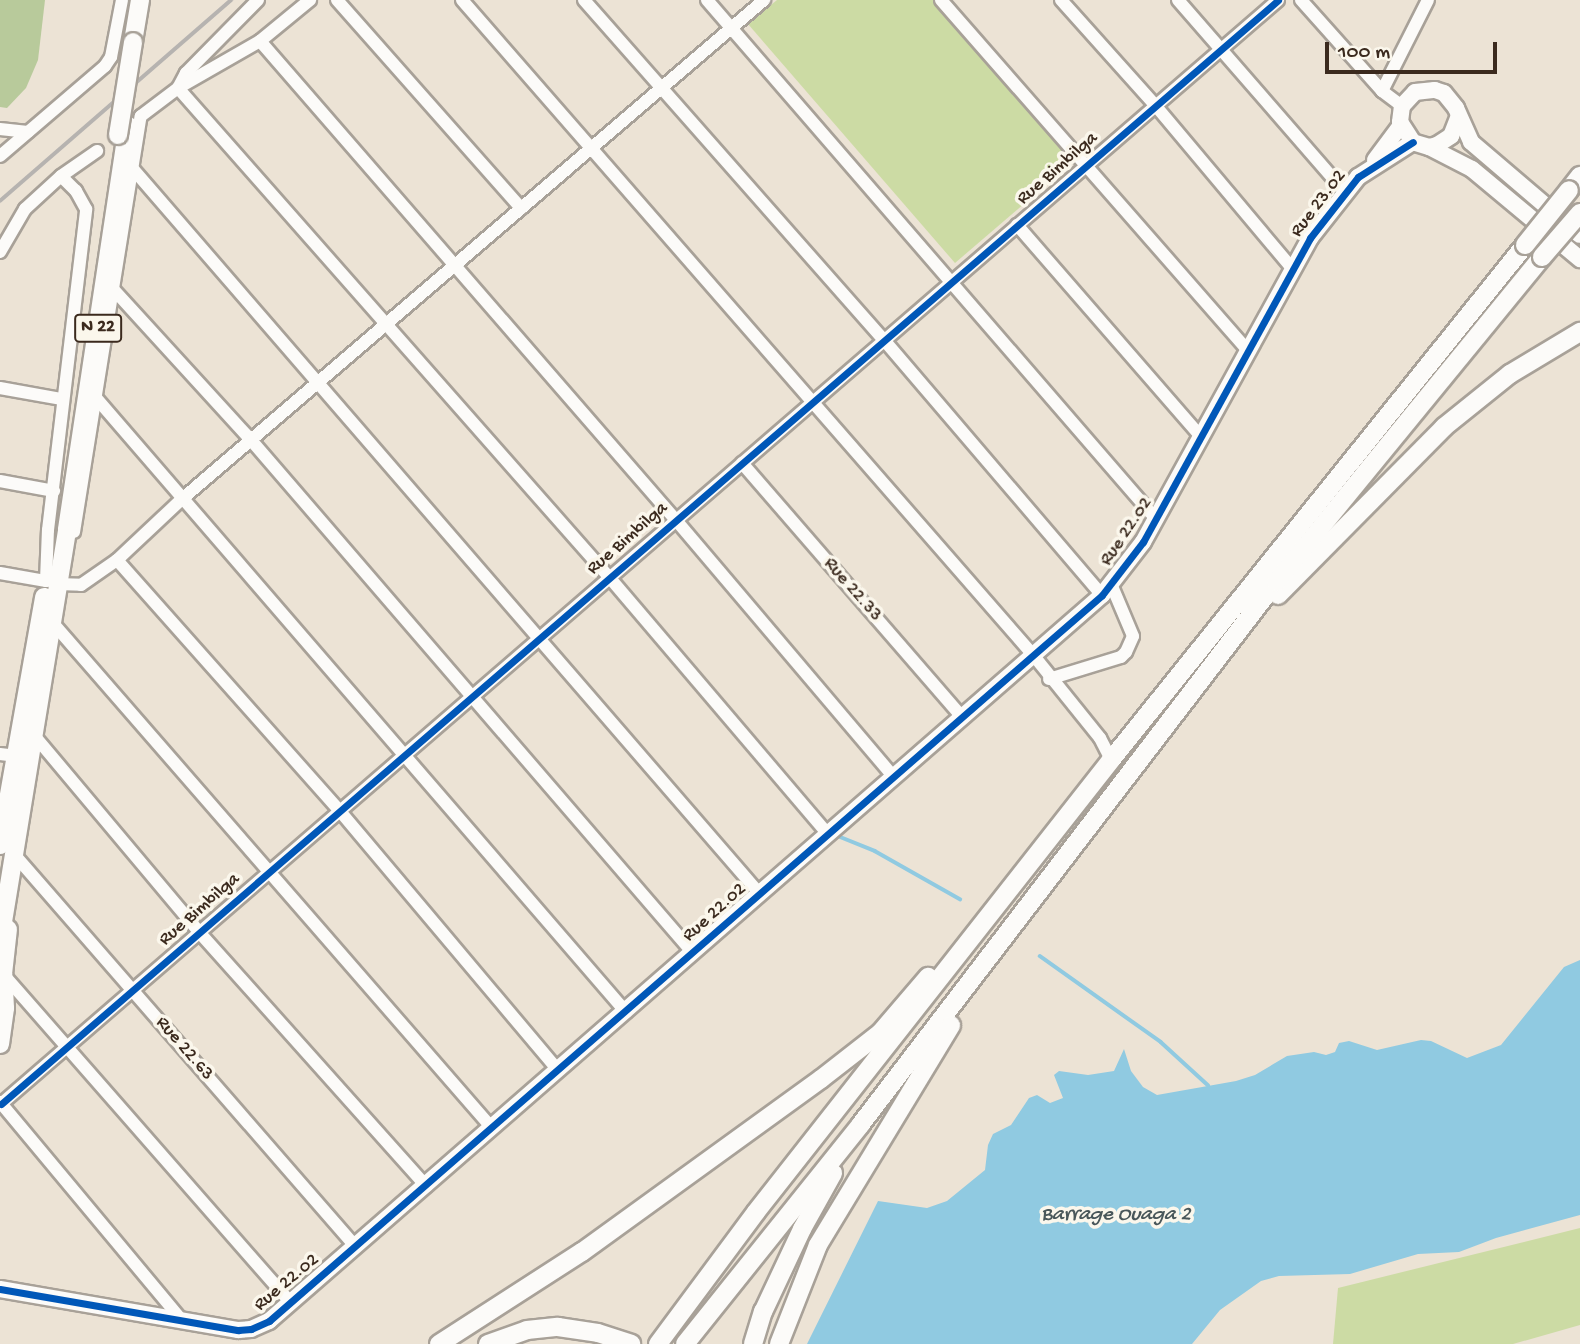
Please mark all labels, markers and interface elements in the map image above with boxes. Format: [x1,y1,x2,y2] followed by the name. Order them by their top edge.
[1328,28,1500,72] scale bar
[1338,41,1390,66] text: 100 m
[1013,128,1103,210] street label: Rue Bimbilga
[1286,166,1352,242] street label: Rue 23.02
[74,314,122,342] road number: N 22
[1096,493,1158,571] street label: Rue 22.02
[583,498,673,580] street label: Rue Bimbilga
[818,553,886,627] street label: Rue 22.33
[155,869,245,951] street label: Rue Bimbilga
[678,878,752,948] street label: Rue 22.02
[150,1012,218,1086] street label: Rue 22.63
[1041,1203,1191,1229] water label: Barrage Ouaga 2
[250,1249,324,1317] street label: Rue 22.02

